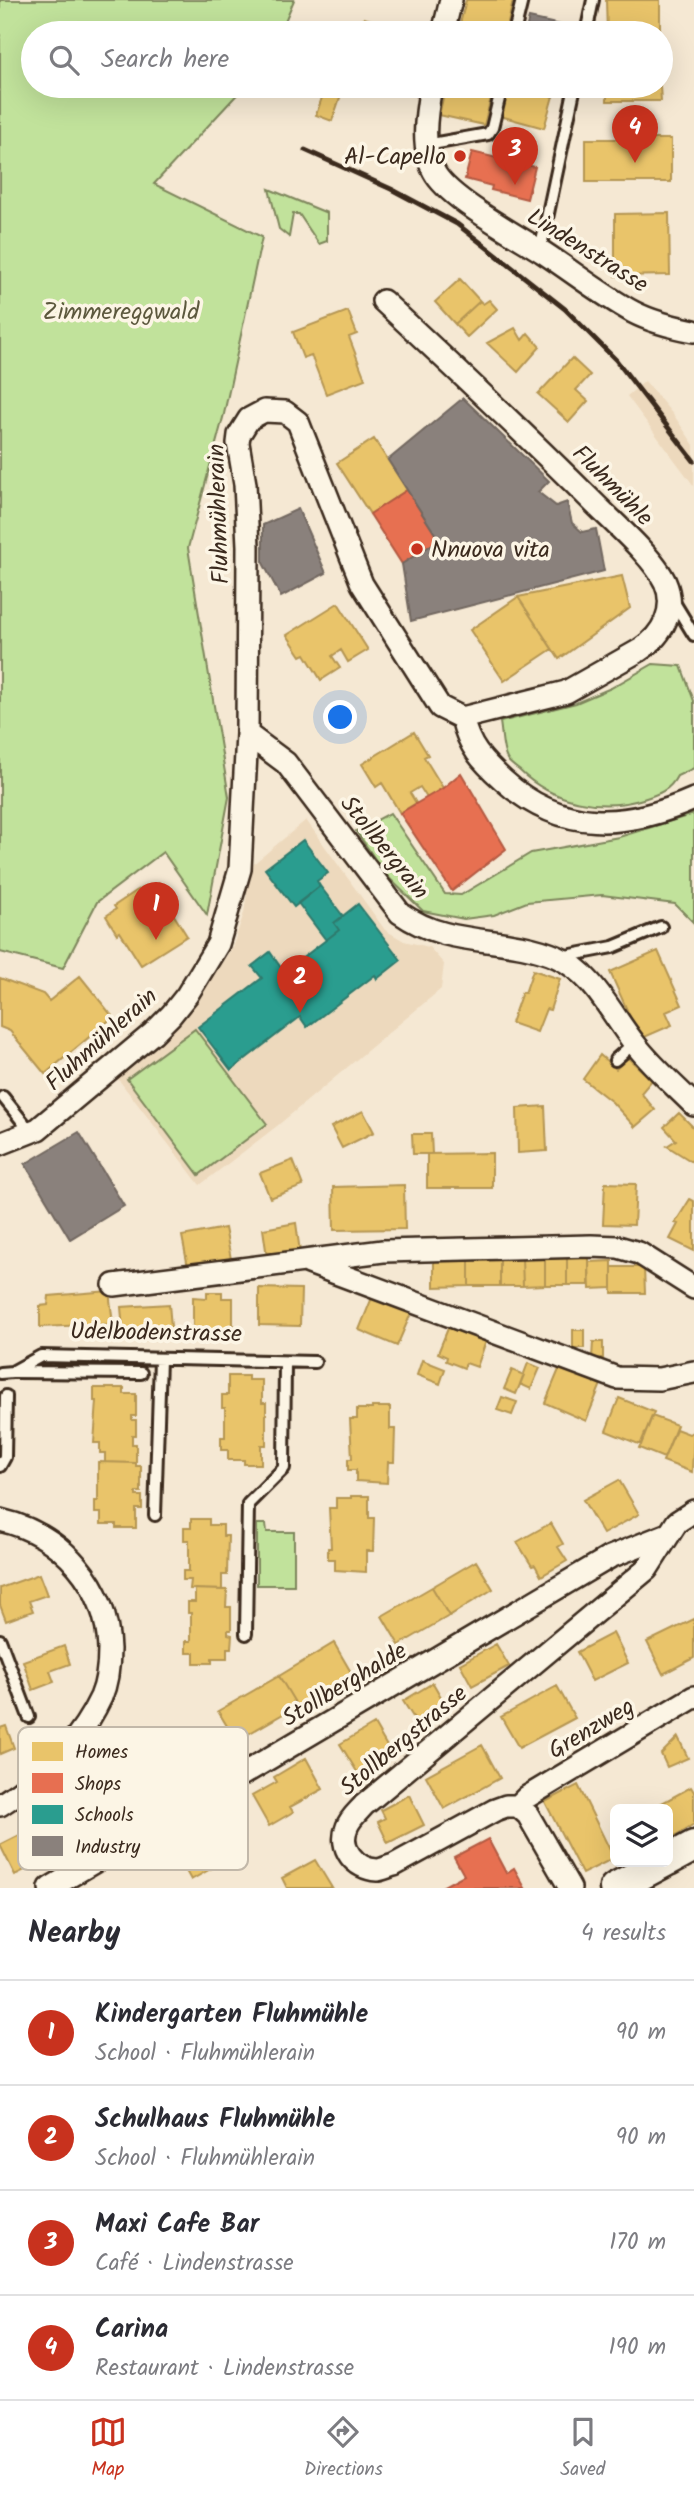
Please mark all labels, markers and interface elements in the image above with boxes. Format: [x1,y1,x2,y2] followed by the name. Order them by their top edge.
[21,21,673,98] search box
[101,39,229,81] text: Search here
[45,41,83,79] icon: search
[612,105,658,163] pin: 4
[492,127,538,185] pin: 3
[344,138,446,177] place label: Al-Capello
[452,148,468,164] marker: Al-Capello
[519,198,656,304] street label: Lindenstrasse
[43,293,200,332] park label: Zimmereggwald
[562,436,662,536] street label: Fluhmühle
[198,443,241,585] street label: Fluhmühlerain
[431,531,550,570] place label: Nnuova vita
[409,541,425,557] marker: Nnuova vita
[323,700,357,734] your location
[329,787,438,909] street label: Stollbergrain
[133,882,179,940] pin: 1
[277,955,323,1013] pin: 2
[37,979,167,1102] street label: Fluhmühlerain
[70,1313,243,1355] street label: Udelbodenstrasse
[275,1632,415,1738] street label: Stollberghalde
[331,1676,477,1807] street label: Stollbergstrasse
[541,1688,643,1770] street label: Grenzweg
[18,1727,248,1870] legend
[75,1738,128,1768] text: Homes
[75,1770,121,1800] text: Shops
[75,1801,134,1831] text: Schools
[610,1804,673,1867] map controls
[610,1804,673,1867] button: layers
[75,1833,141,1863] text: Industry
[28,1910,120,1958] text: Nearby
[581,1916,666,1952] text: 4 results
[95,1994,368,2036] text: Kindergarten Fluhmühle
[48,2015,54,2051] text: 1
[616,2015,666,2051] text: 90 m
[95,2036,315,2072] text: School · Fluhmühlerain
[95,2099,335,2141] text: Schulhaus Fluhmühle
[44,2120,58,2156] text: 2
[616,2120,666,2156] text: 90 m
[95,2141,315,2177] text: School · Fluhmühlerain
[95,2204,259,2246] text: Maxi Cafe Bar
[45,2225,57,2261] text: 3
[609,2225,666,2261] text: 170 m
[95,2246,294,2282] text: Café · Lindenstrasse
[95,2309,168,2351] text: Carina
[45,2330,57,2366] text: 4
[609,2330,666,2366] text: 190 m
[95,2351,354,2387] text: Restaurant · Lindenstrasse
[89,2413,127,2485] tab: Map
[304,2413,383,2485] tab: Directions
[560,2413,605,2485] tab: Saved

